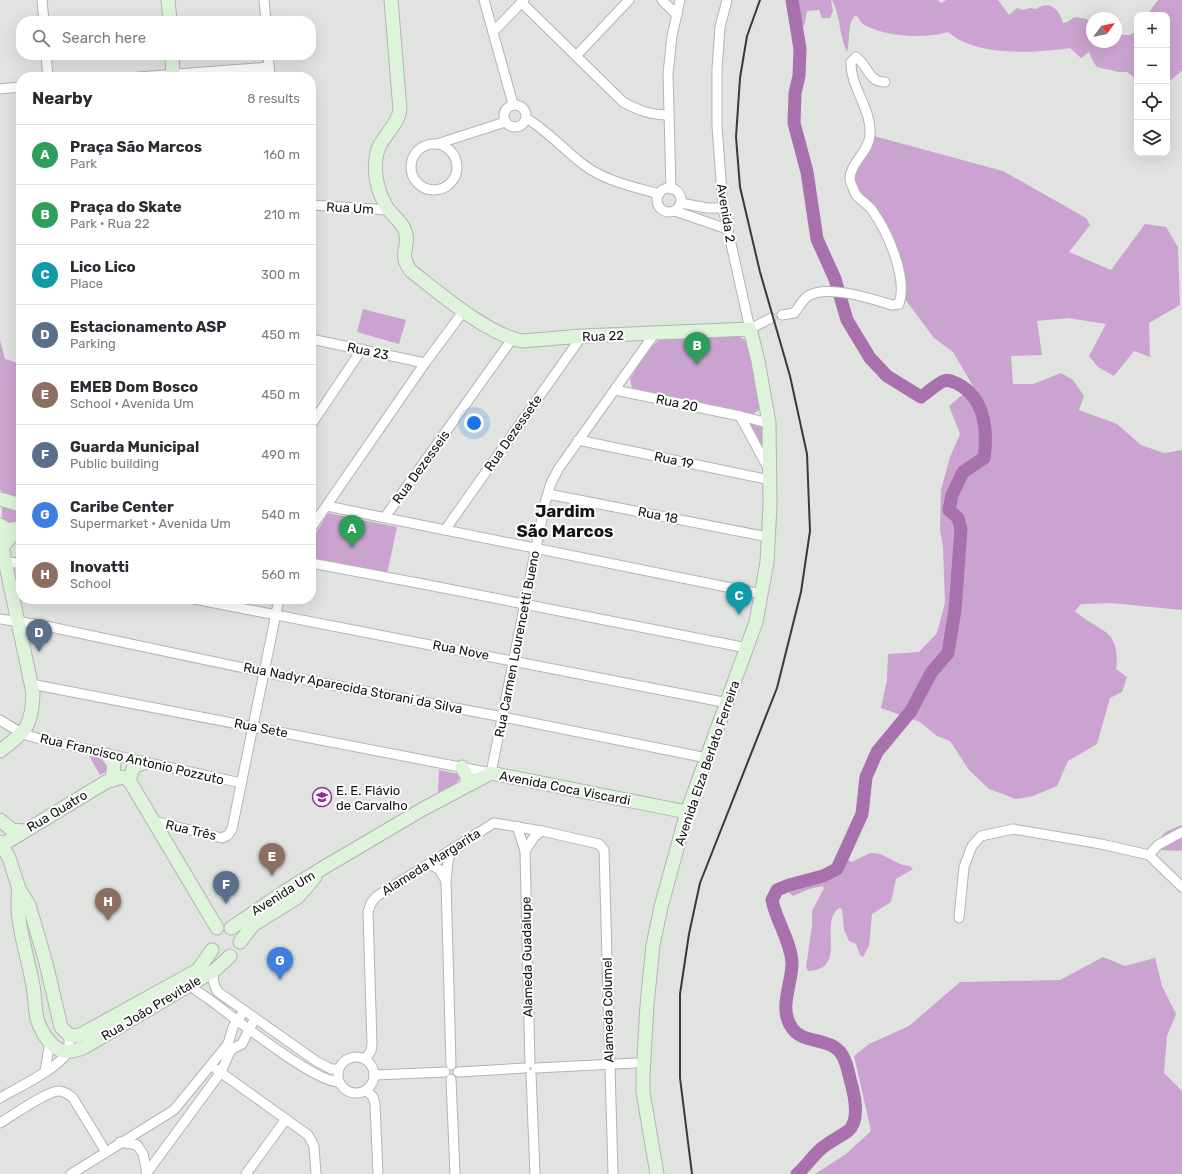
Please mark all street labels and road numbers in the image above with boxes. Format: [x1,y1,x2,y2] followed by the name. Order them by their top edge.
[714,183,738,243] street label: Avenida 2
[326,199,374,217] street label: Rua Um
[582,328,624,344] street label: Rua 22
[346,339,390,363] street label: Rua 23
[655,391,699,415] street label: Rua 20
[481,392,545,474] street label: Rua Dezessete
[389,427,453,507] street label: Rua Dezesseis
[653,449,695,472] street label: Rua 19
[637,504,679,526] street label: Rua 18
[492,549,542,739] street label: Rua Carmen Lourencetti Bueno
[431,637,491,663] street label: Rua Nove
[242,659,464,717] street label: Rua Nadyr Aparecida Storani da Silva
[672,679,742,847] street label: Avenida Elza Berlato Ferreira
[233,715,289,741] street label: Rua Sete
[39,731,225,787] street label: Rua Francisco Antonio Pozzuto
[498,768,632,808] street label: Avenida Coca Viscardi
[24,787,90,835] street label: Rua Quatro
[164,817,218,843] street label: Rua Três
[379,826,484,899] street label: Alameda Margarita
[248,867,318,919] street label: Avenida Um
[518,896,536,1018] street label: Alameda Guadalupe
[600,957,616,1063] street label: Alameda Columel
[98,972,204,1044] street label: Rua João Previtale

